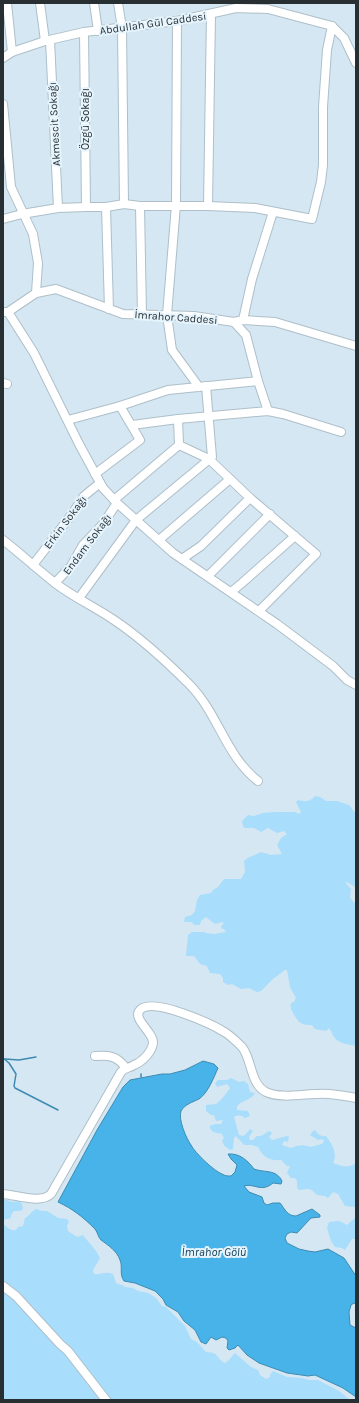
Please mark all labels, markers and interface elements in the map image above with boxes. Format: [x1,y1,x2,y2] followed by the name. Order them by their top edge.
[99,10,207,37] street label: Abdullah Gül Caddesi
[46,82,63,166] street label: Akmescit Sokağı
[78,88,92,150] street label: Özgü Sokağı
[134,307,218,327] street label: İmrahor Caddesi
[41,493,90,551] street label: Erkin Sokağı
[60,511,114,577] street label: Endam Sokağı
[182,1245,246,1259] water label: İmrahor Gölü

